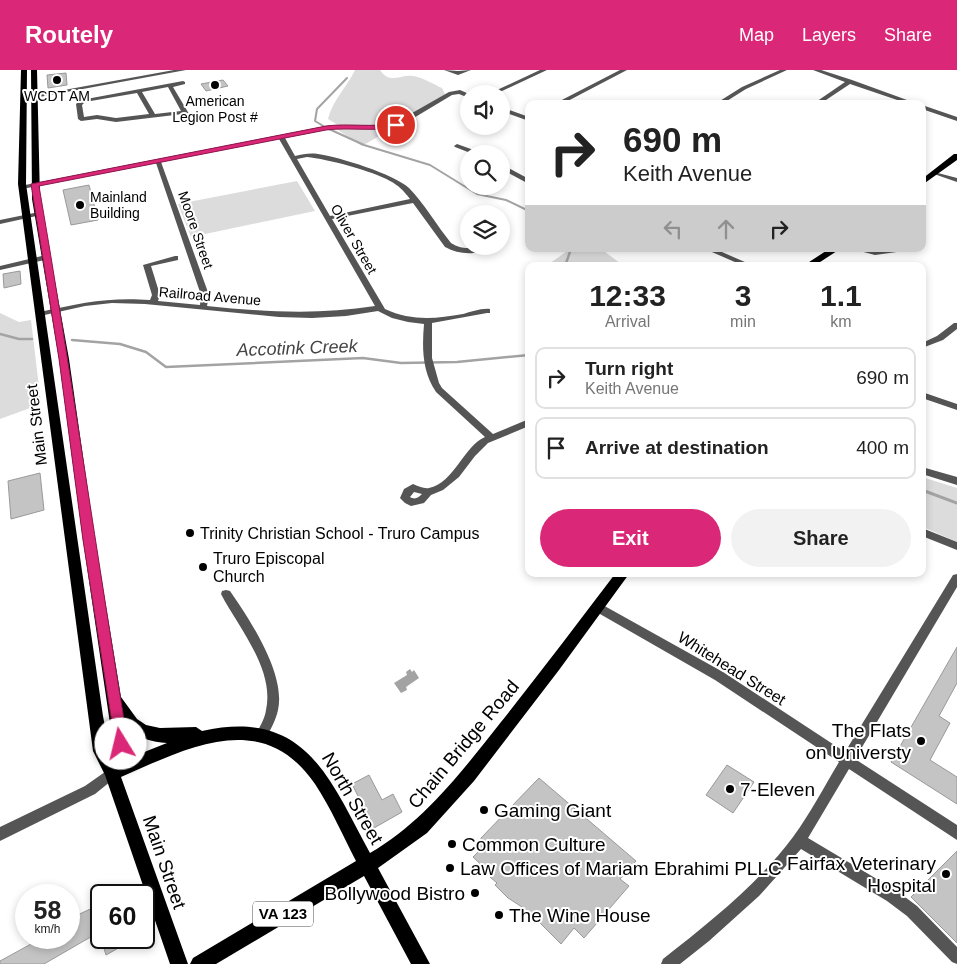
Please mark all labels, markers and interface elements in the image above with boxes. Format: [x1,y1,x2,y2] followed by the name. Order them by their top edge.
[25,21,113,48] text: Routely
[739,25,774,45] text: Map
[802,25,856,45] text: Layers
[884,25,932,45] text: Share
[51,74,63,86] marker: WCDT AM
[209,79,221,91] marker: American Legion Post #
[460,85,510,255] map controls
[460,85,510,135] button: sound
[24,88,90,104] place label: WCDT AM
[172,93,258,125] place label: American Legion Post #
[375,104,417,146] pin
[382,111,410,139] icon: arrive
[540,120,605,185] icon: right
[623,120,722,159] text: 690 m
[460,145,510,195] button: search
[623,161,752,186] text: Keith Avenue
[90,189,147,221] place label: Mainland Building
[175,189,217,271] street label: Moore Street
[74,199,86,211] marker: Mainland Building
[328,201,380,277] street label: Oliver Street
[460,205,510,255] button: layers
[659,215,687,243] icon: left
[712,215,740,243] icon: ahead
[765,215,793,243] icon: right
[589,279,666,312] text: 12:33
[735,279,751,312] text: 3
[820,279,862,312] text: 1.1
[158,284,262,308] street label: Railroad Avenue
[605,313,650,330] text: Arrival
[730,313,756,330] text: min
[830,313,852,330] text: km
[235,336,359,360] water label: Accotink Creek
[585,358,673,379] text: Turn right
[542,364,570,392] icon: right
[856,367,909,388] text: 690 m
[585,380,679,397] text: Keith Avenue
[23,383,50,467] street label: Main Street
[542,434,570,462] icon: arrive
[585,437,769,458] text: Arrive at destination
[856,437,909,458] text: 400 m
[540,509,721,567] button: Exit
[731,509,911,567] button: Share
[200,525,480,542] place label: Trinity Christian School - Truro Campus
[184,527,196,539] marker: Trinity Christian School - Truro Campus
[213,550,324,585] place label: Truro Episcopal Church
[197,561,209,573] marker: Truro Episcopal Church
[675,628,789,709] street label: Whitehead Street
[404,676,523,813] street label: Chain Bridge Road
[94,717,146,769] position arrow
[805,720,911,763] place label: The Flats on Universty
[915,735,927,747] marker: The Flats on Universty
[318,749,388,848] street label: North Street
[740,779,815,800] place label: 7-Eleven
[724,783,736,795] marker: 7-Eleven
[494,800,612,821] place label: Gaming Giant
[478,804,490,816] marker: Gaming Giant
[139,813,191,912] street label: Main Street
[462,834,606,855] place label: Common Culture
[446,838,458,850] marker: Common Culture
[787,853,936,896] place label: Fairfax Veterinary Hospital
[460,858,782,879] place label: Law Offices of Mariam Ebrahimi PLLC
[444,862,456,874] marker: Law Offices of Mariam Ebrahimi PLLC
[940,868,952,880] marker: Fairfax Veterinary Hospital
[325,883,465,904] place label: Bollywood Bistro
[90,884,155,949] speed limit sign: 60
[469,887,481,899] marker: Bollywood Bistro
[34,896,61,924] text: 58
[253,902,313,926] road number: VA 123
[509,905,651,926] place label: The Wine House
[493,909,505,921] marker: The Wine House
[34,922,61,936] text: km/h

